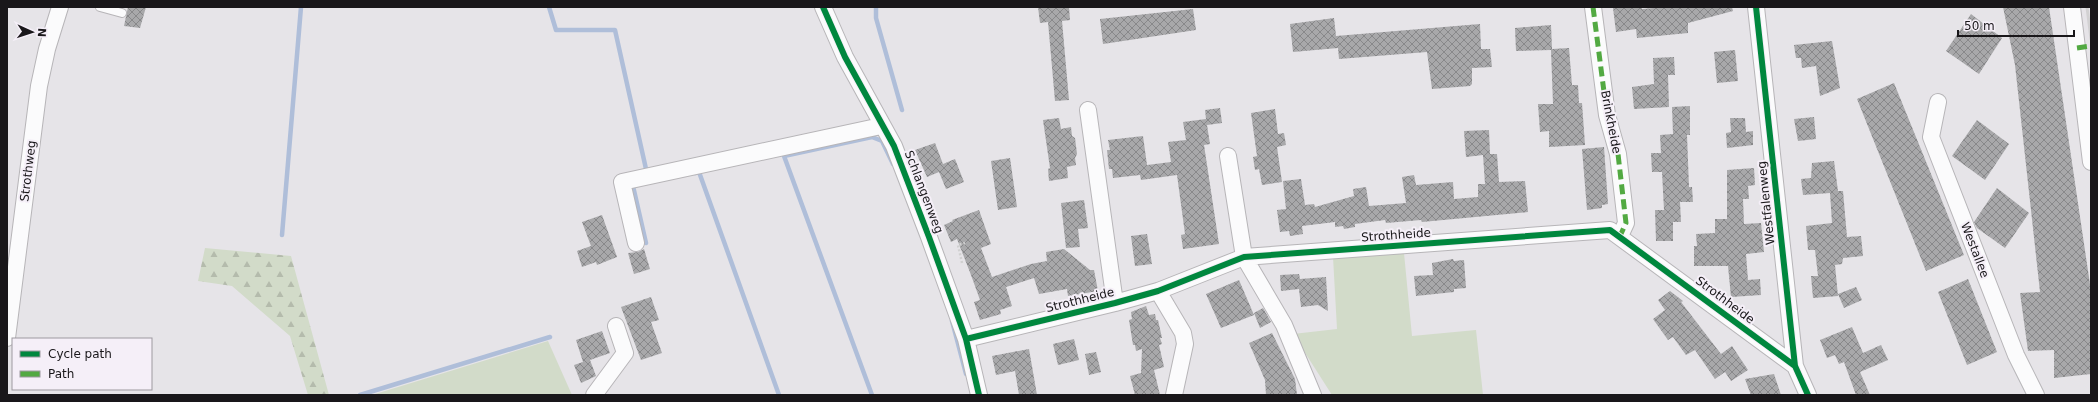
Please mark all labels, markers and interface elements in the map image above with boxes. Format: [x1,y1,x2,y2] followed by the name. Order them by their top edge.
[12,12,52,52] north arrow
[1958,12,2074,38] scale bar
[1964,19,1995,33] text: 50 m
[35,28,48,37] text: N
[1598,89,1624,155] street label: Brinkheide
[17,140,39,202] street label: Strothweg
[902,149,946,235] street label: Schlangenweg
[1755,160,1777,246] street label: Westfalenweg
[1958,220,1992,280] street label: Westallee
[1361,226,1431,244] street label: Strothheide
[1693,273,1757,327] street label: Strothheide
[1044,285,1116,315] street label: Strothheide
[12,338,152,390] legend
[48,347,112,361] text: Cycle path
[48,367,74,381] text: Path

